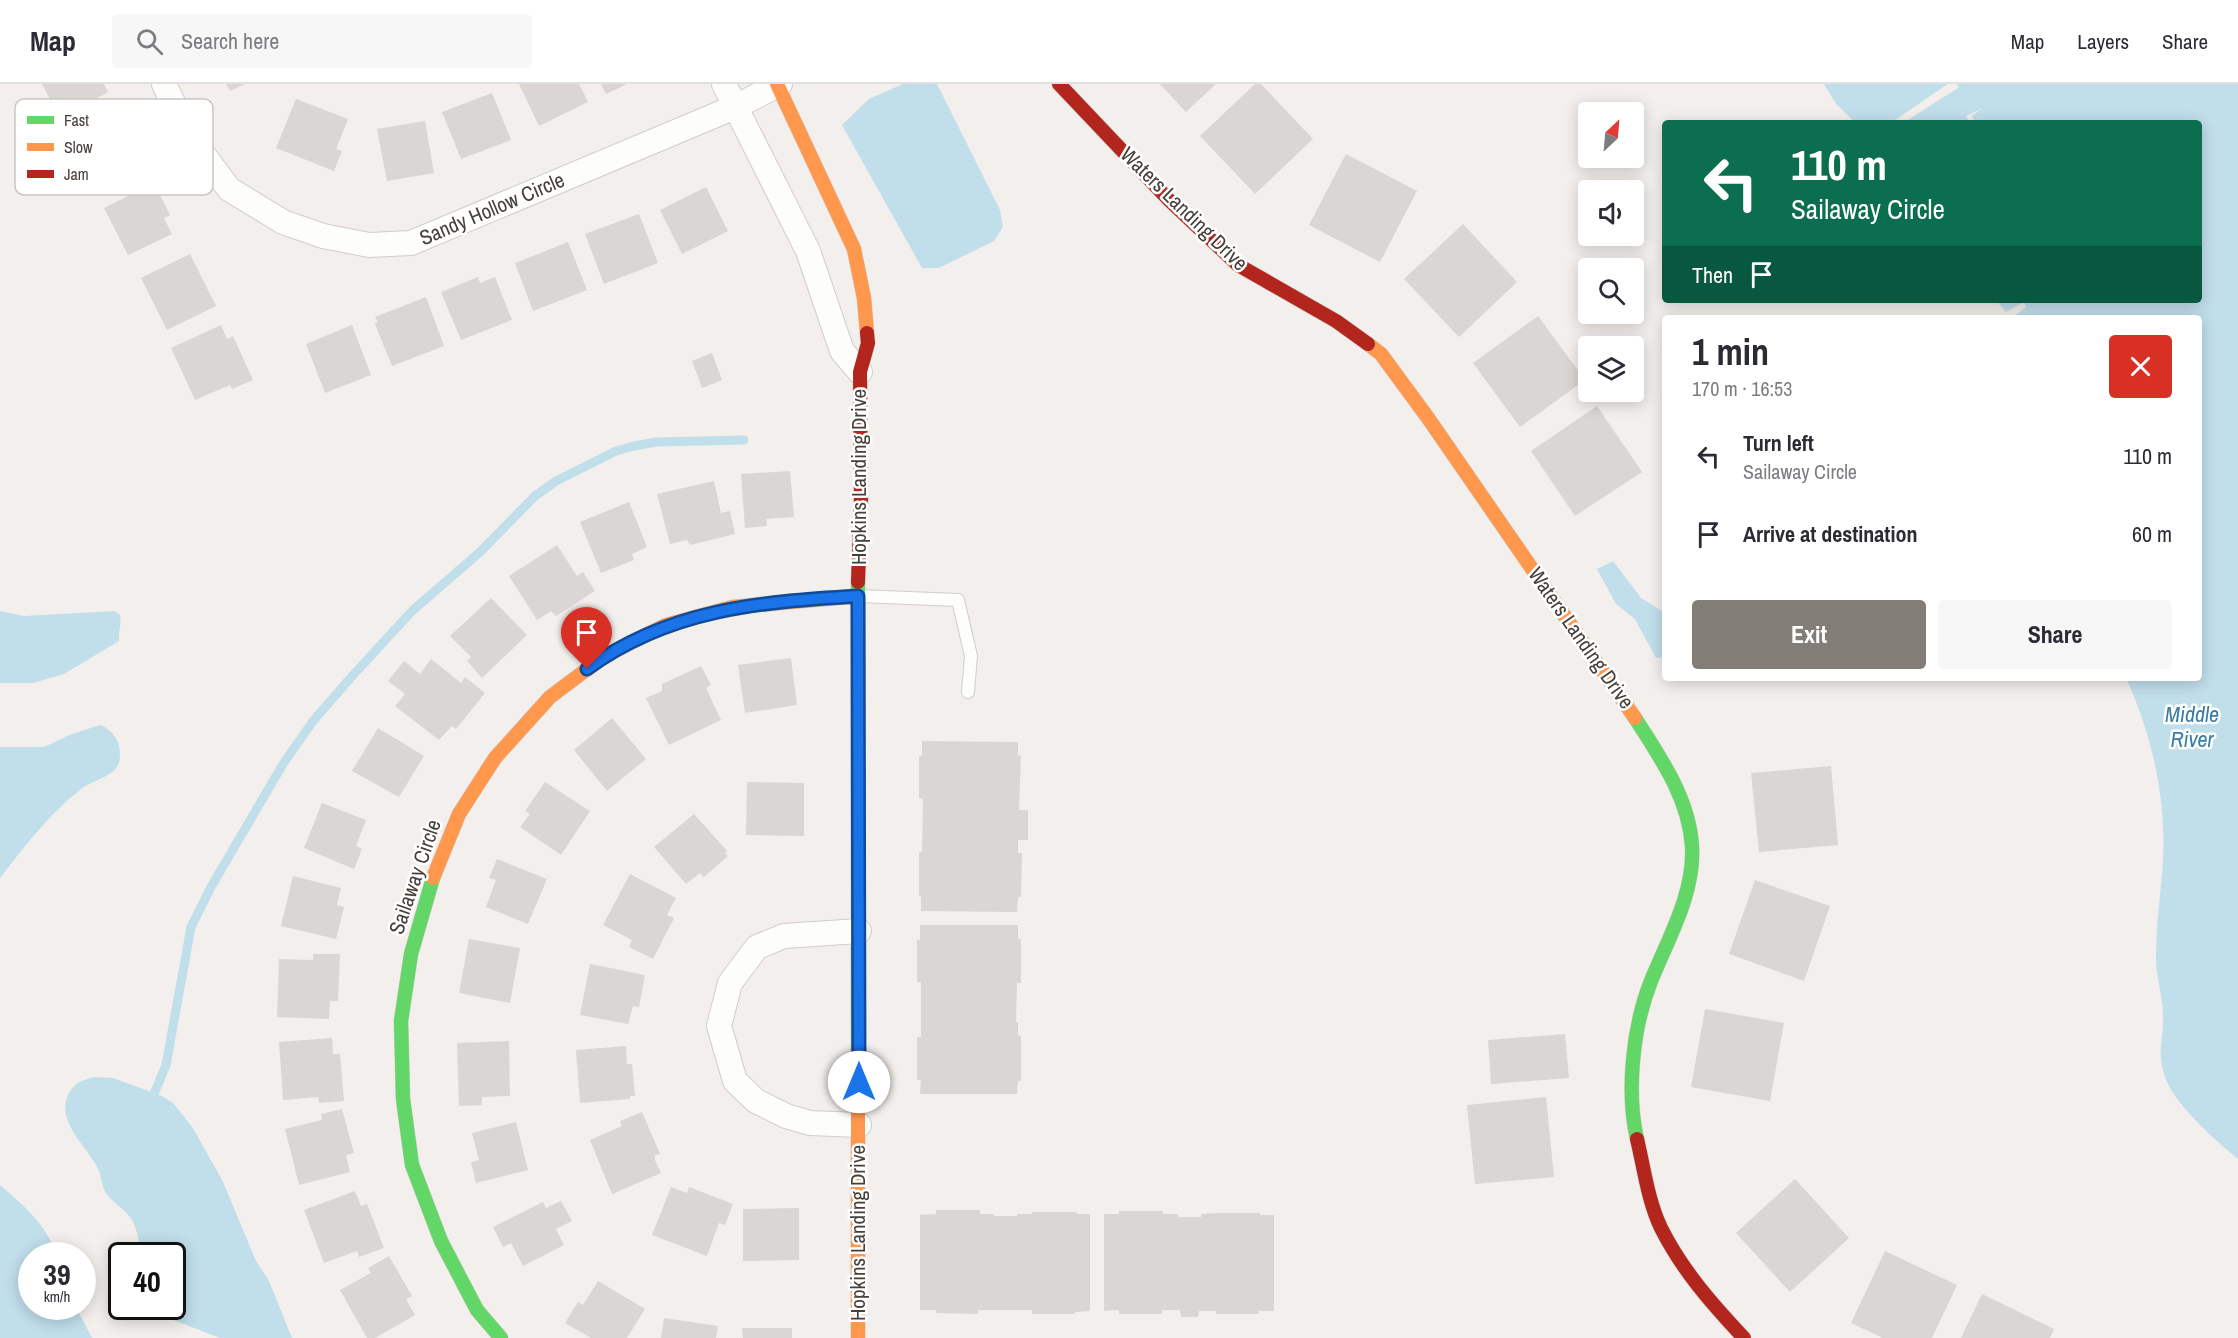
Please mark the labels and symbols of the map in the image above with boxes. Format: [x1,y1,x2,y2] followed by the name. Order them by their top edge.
[15,99,213,195] legend
[1578,102,1644,168] north arrow
[64,109,89,131] text: Fast
[64,136,93,158] text: Slow
[1114,140,1254,277] street label: Waters Landing Drive
[64,163,89,185] text: Jam
[415,165,569,252] street label: Sandy Hollow Circle
[844,389,873,565] street label: Hopkins Landing Drive
[1522,561,1641,714] street label: Waters Landing Drive
[561,607,612,669] pin
[2165,699,2219,754] water label: Middle River
[381,816,448,938] street label: Sailaway Circle
[827,1050,891,1114] position arrow
[843,1145,872,1321] street label: Hopkins Landing Drive
[108,1242,186,1320] speed limit sign: 40

